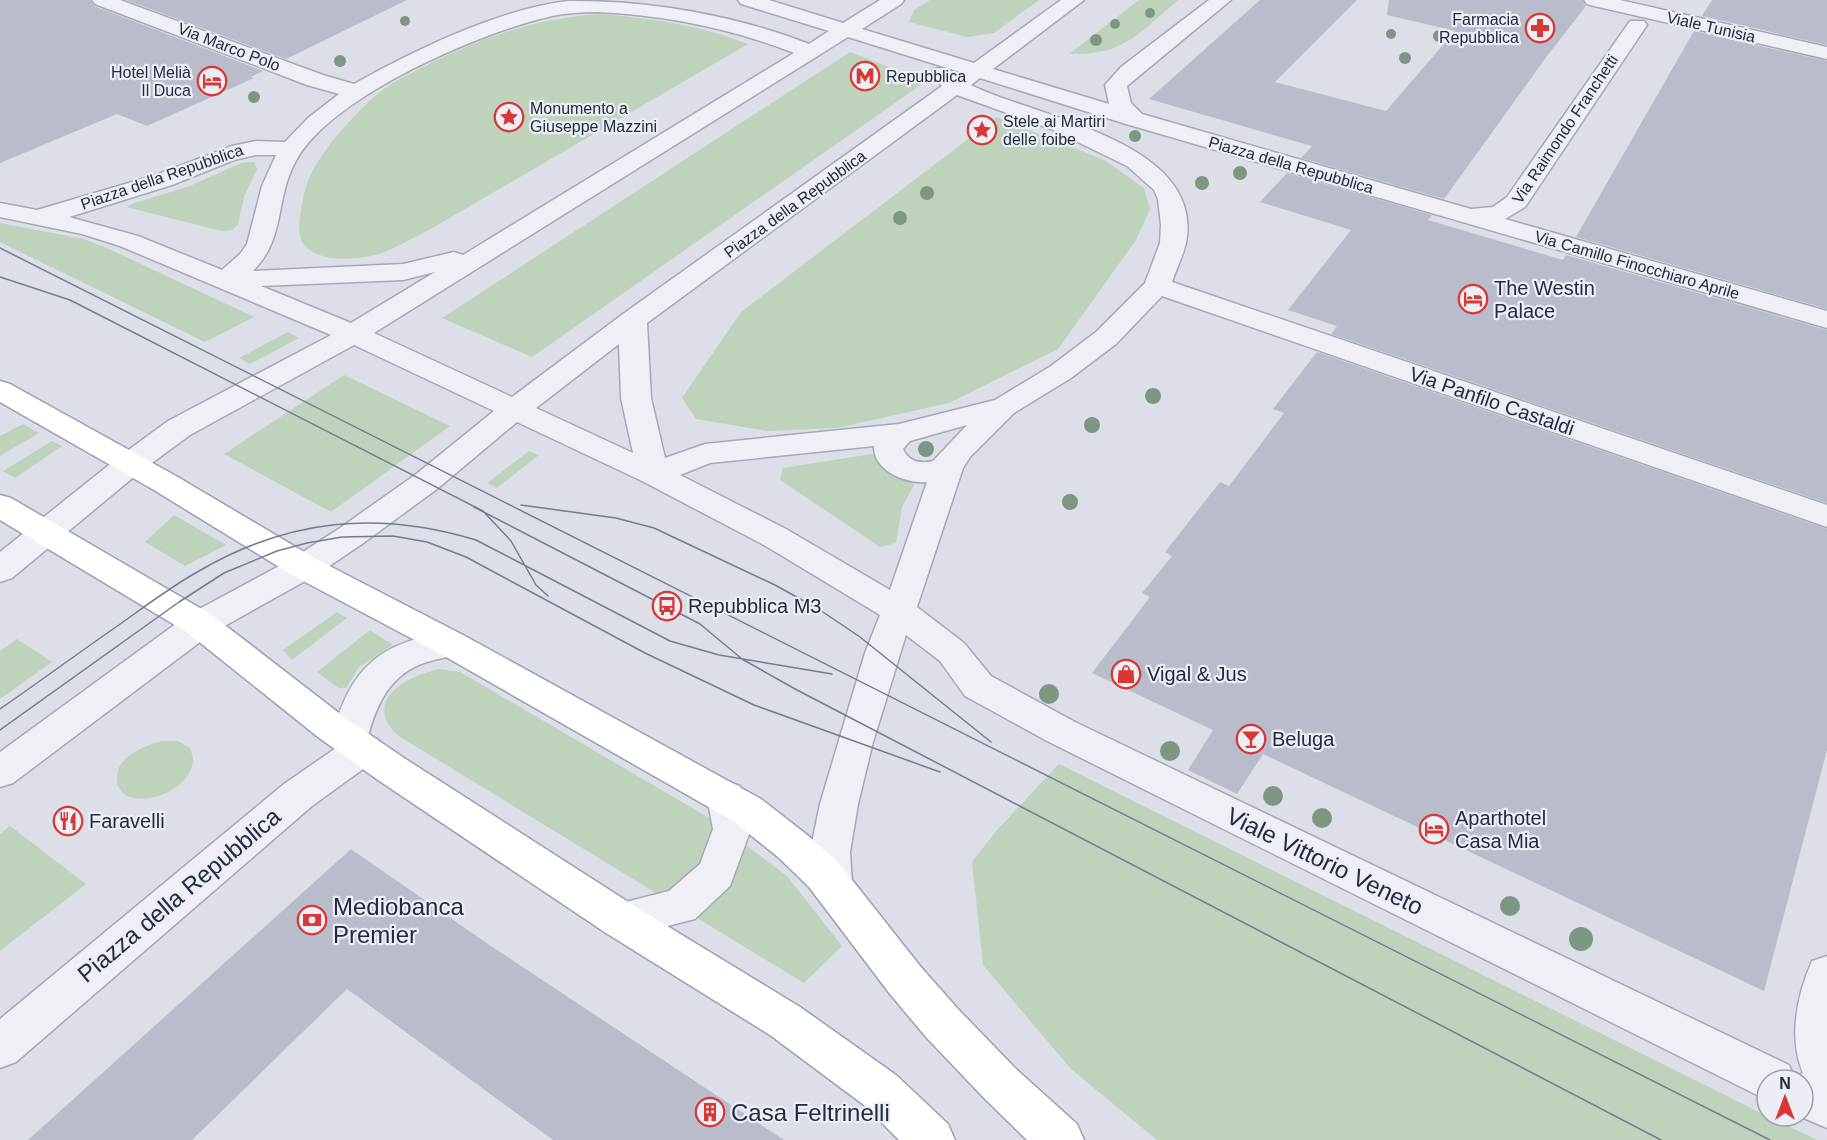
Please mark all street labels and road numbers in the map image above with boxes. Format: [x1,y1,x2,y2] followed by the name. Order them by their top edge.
[1665,9,1757,45] street label: Viale Tunisia
[175,20,283,74] street label: Via Marco Polo
[1509,51,1621,207] street label: Via Raimondo Franchetti
[1207,133,1376,197] street label: Piazza della Repubblica
[78,141,246,213] street label: Piazza della Repubblica
[721,147,869,261] street label: Piazza della Repubblica
[1533,228,1741,302] street label: Via Camillo Finocchiaro Aprile
[1407,362,1577,440] street label: Via Panfilo Castaldi
[72,802,286,988] street label: Piazza della Repubblica
[1222,802,1428,920] street label: Viale Vittorio Veneto

